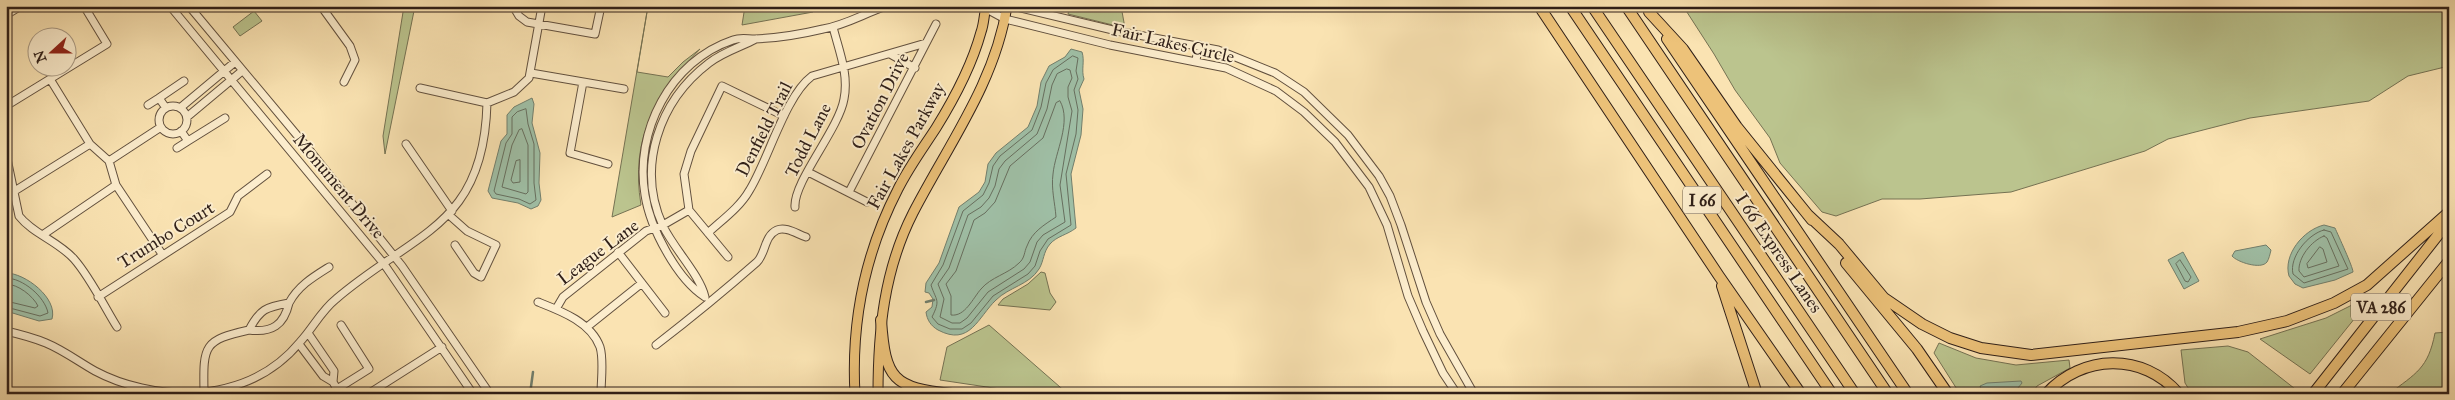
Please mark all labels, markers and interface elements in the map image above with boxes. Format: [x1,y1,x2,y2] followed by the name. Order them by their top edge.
[1109,18,1237,68] street label: Fair Lakes Circle
[28,28,78,78] north arrow
[30,48,50,65] text: N
[846,49,914,153] street label: Ovation Drive
[731,78,797,180] street label: Denfield Trail
[862,78,950,213] street label: Fair Lakes Parkway
[780,99,836,181] street label: Todd Lane
[289,129,389,243] street label: Monument Drive
[1683,186,1721,214] road number: I 66
[1731,189,1827,317] street label: I 66 Express Lanes
[114,196,219,273] street label: Trumbo Court
[553,214,644,290] street label: League Lane
[2351,294,2411,320] road number: VA 286

